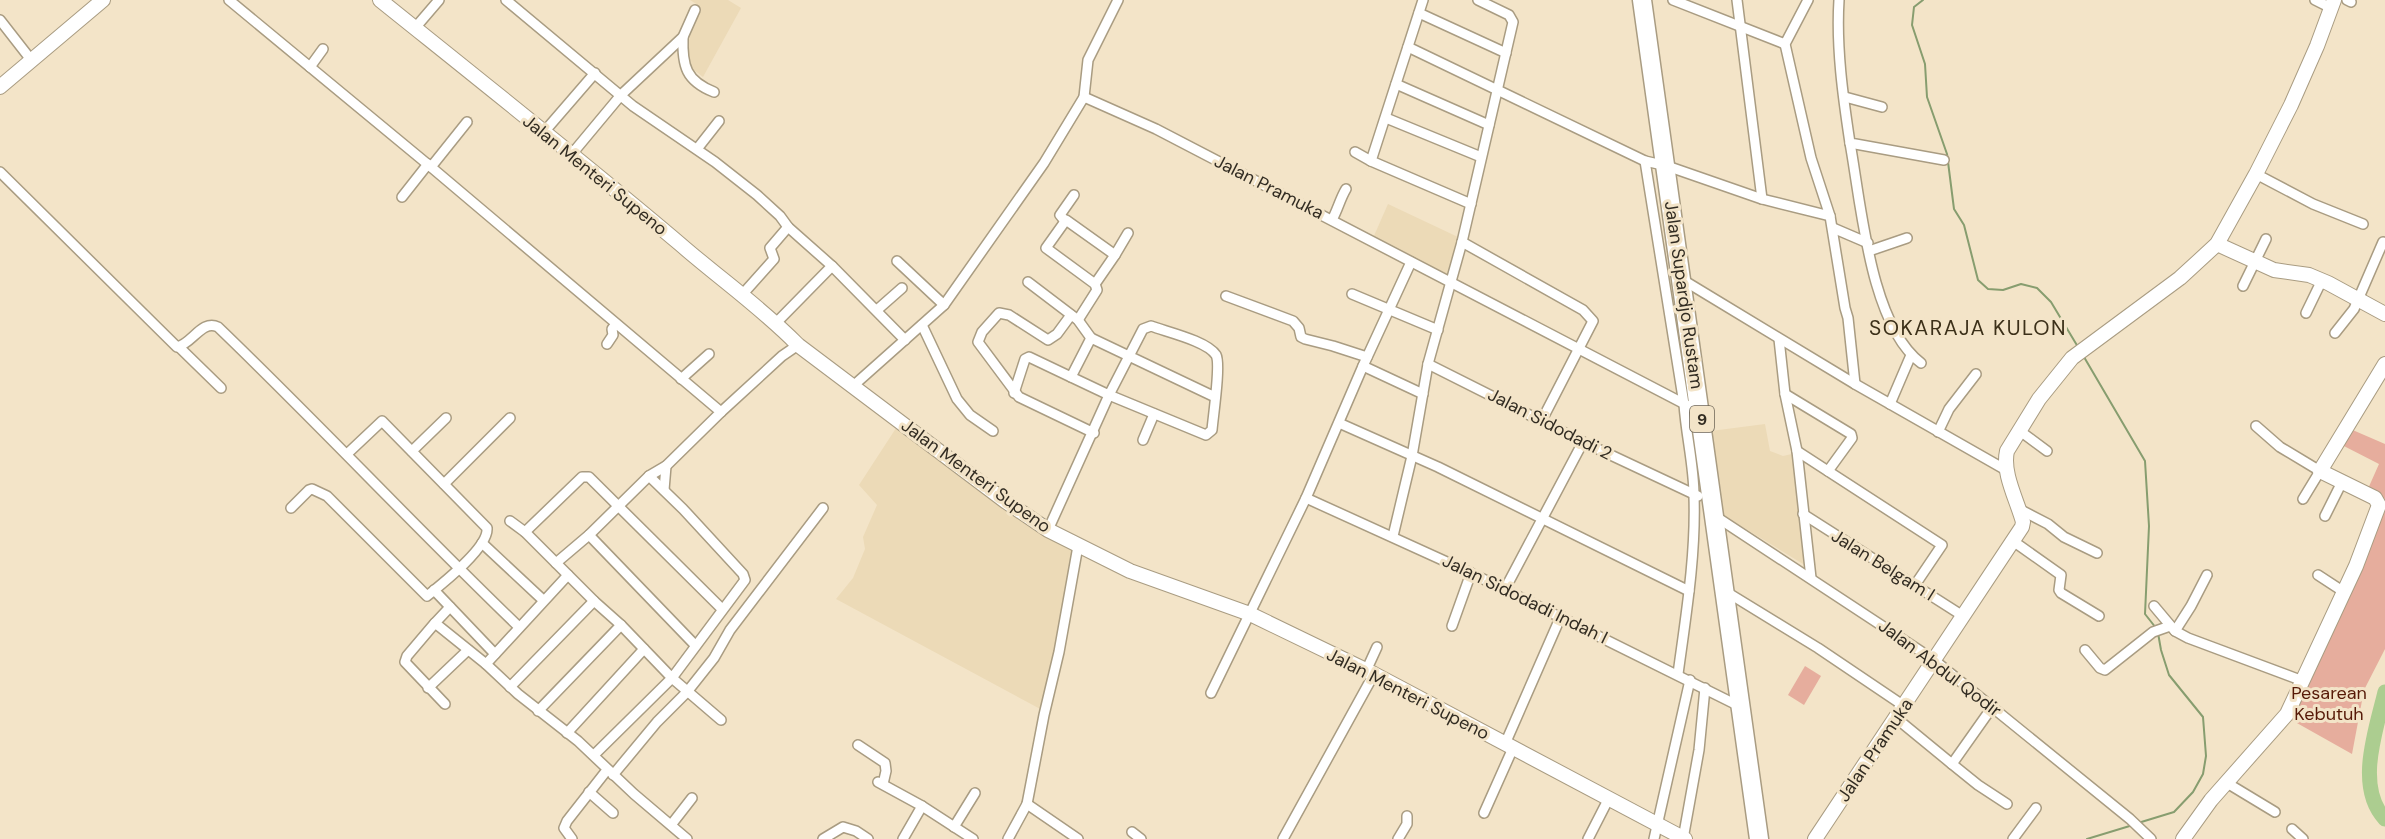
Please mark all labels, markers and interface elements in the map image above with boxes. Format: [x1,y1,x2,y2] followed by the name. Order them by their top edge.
[518,109,672,241] street label: Jalan Menteri Supeno
[1210,149,1328,225] street label: Jalan Pramuka
[1659,199,1709,391] street label: Jalan Supardjo Rustam
[1869,314,2067,342] district label: SOKARAJA KULON
[1484,382,1616,466] street label: Jalan Sidodadi 2
[1690,406,1714,432] road number: 9
[896,414,1056,538] street label: Jalan Menteri Supeno
[1827,524,1939,606] street label: Jalan Belgam I
[1438,549,1612,649] street label: Jalan Sidodadi Indah I
[1874,614,2007,722] street label: Jalan Abdul Qodir
[1323,643,1493,745] street label: Jalan Menteri Supeno
[2291,681,2367,726] park label: Pesarean Kebutuh
[1832,694,1918,806] street label: Jalan Pramuka

